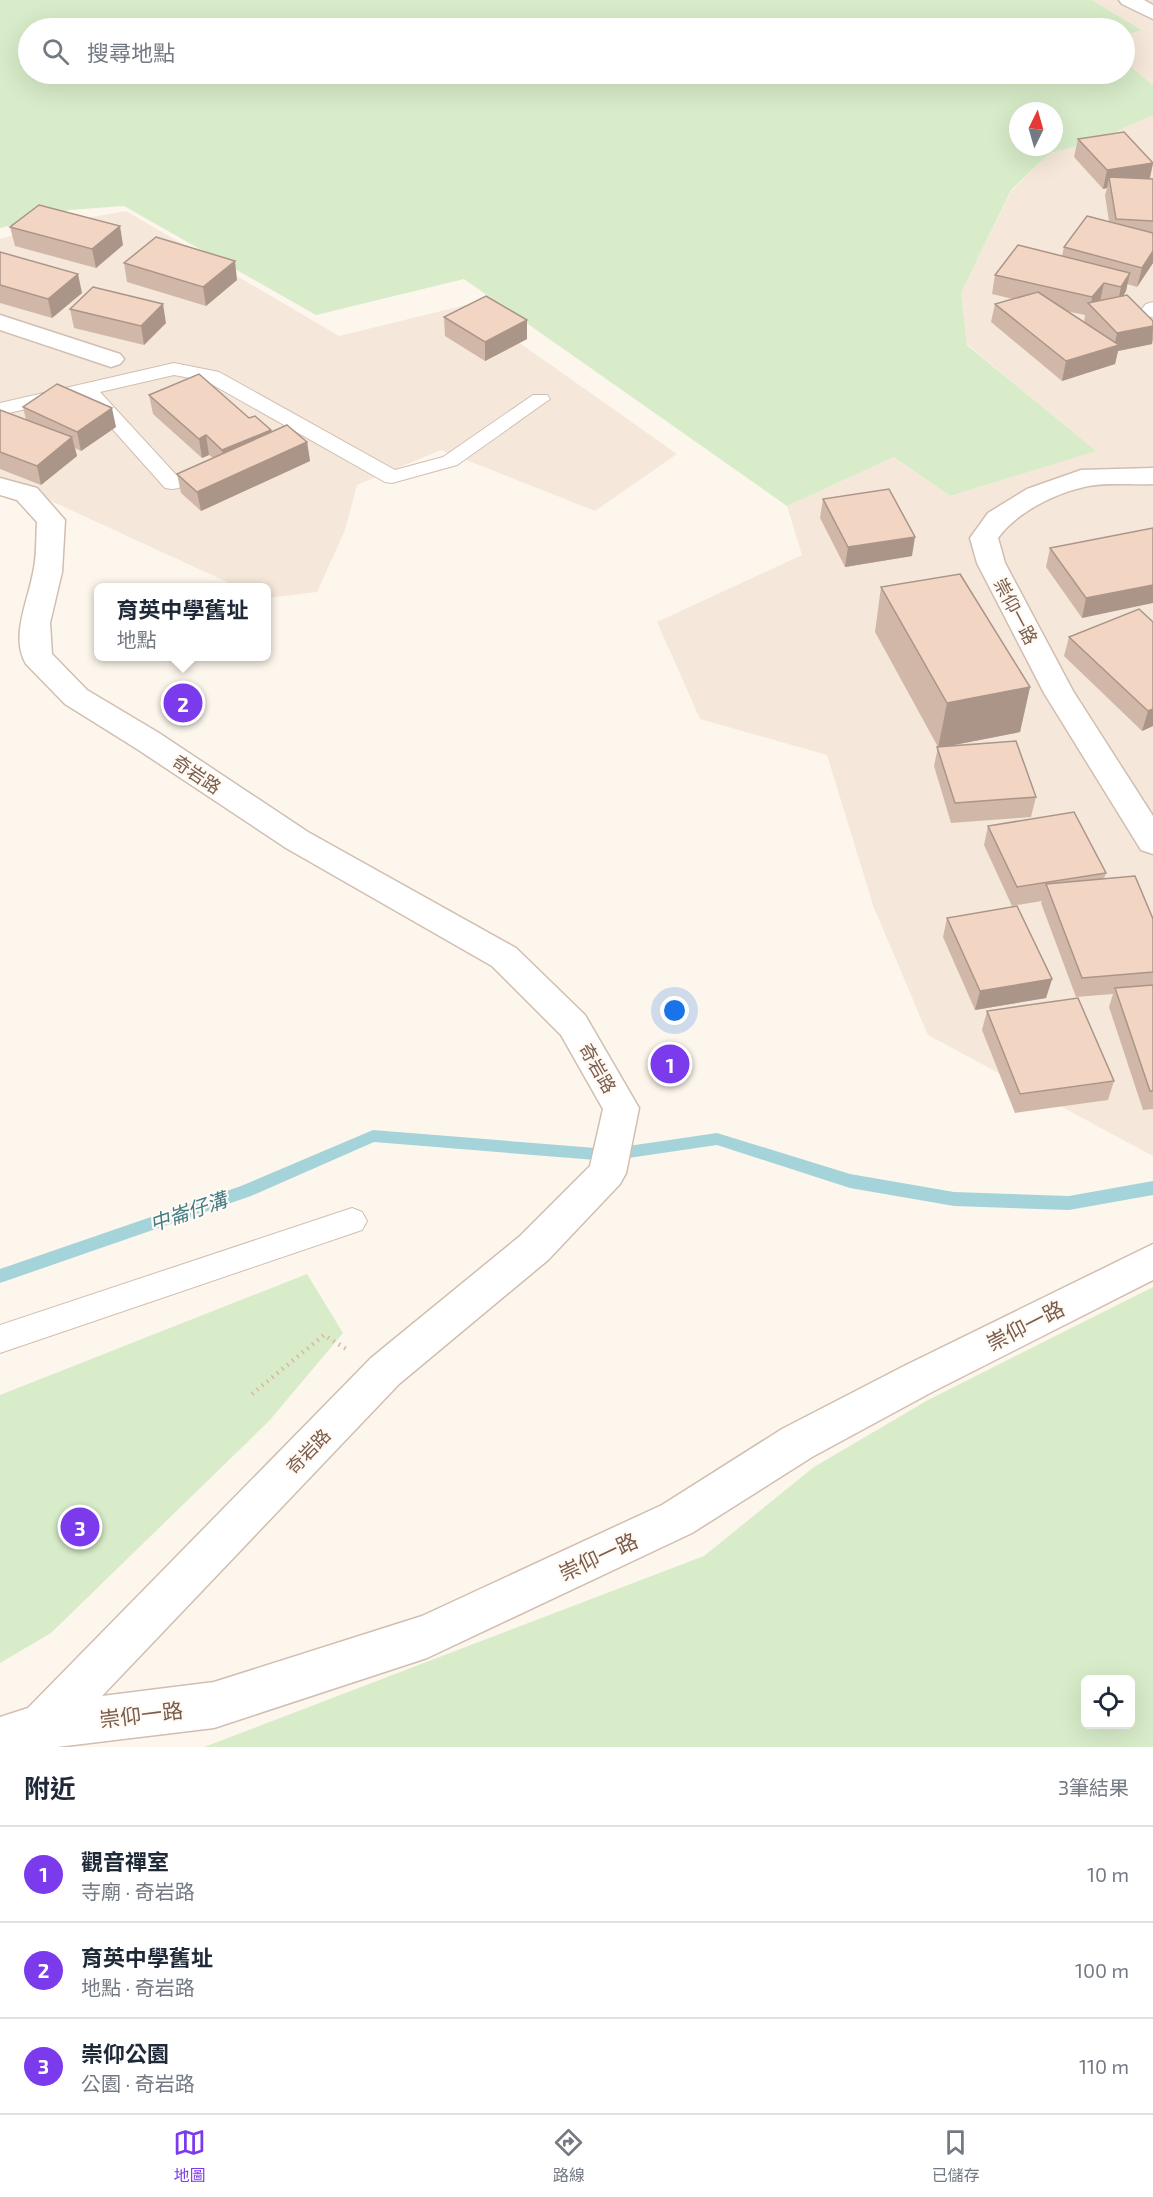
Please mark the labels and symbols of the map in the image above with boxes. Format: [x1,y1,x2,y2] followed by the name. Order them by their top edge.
[1009,102,1063,156] north arrow
[989,574,1043,648] street label: 崇仰一路
[164,680,202,726] pin: 2
[168,750,226,798] street label: 奇岩路
[660,996,689,1025] your location
[575,1039,621,1097] street label: 奇岩路
[650,1042,690,1086] pin: 1
[146,1186,233,1235] water label: 中崙仔溝
[982,1295,1068,1355] street label: 崇仰一路
[281,1424,335,1478] street label: 奇岩路
[60,1504,100,1550] pin: 3
[555,1527,641,1585] street label: 崇仰一路
[98,1696,184,1732] street label: 崇仰一路

